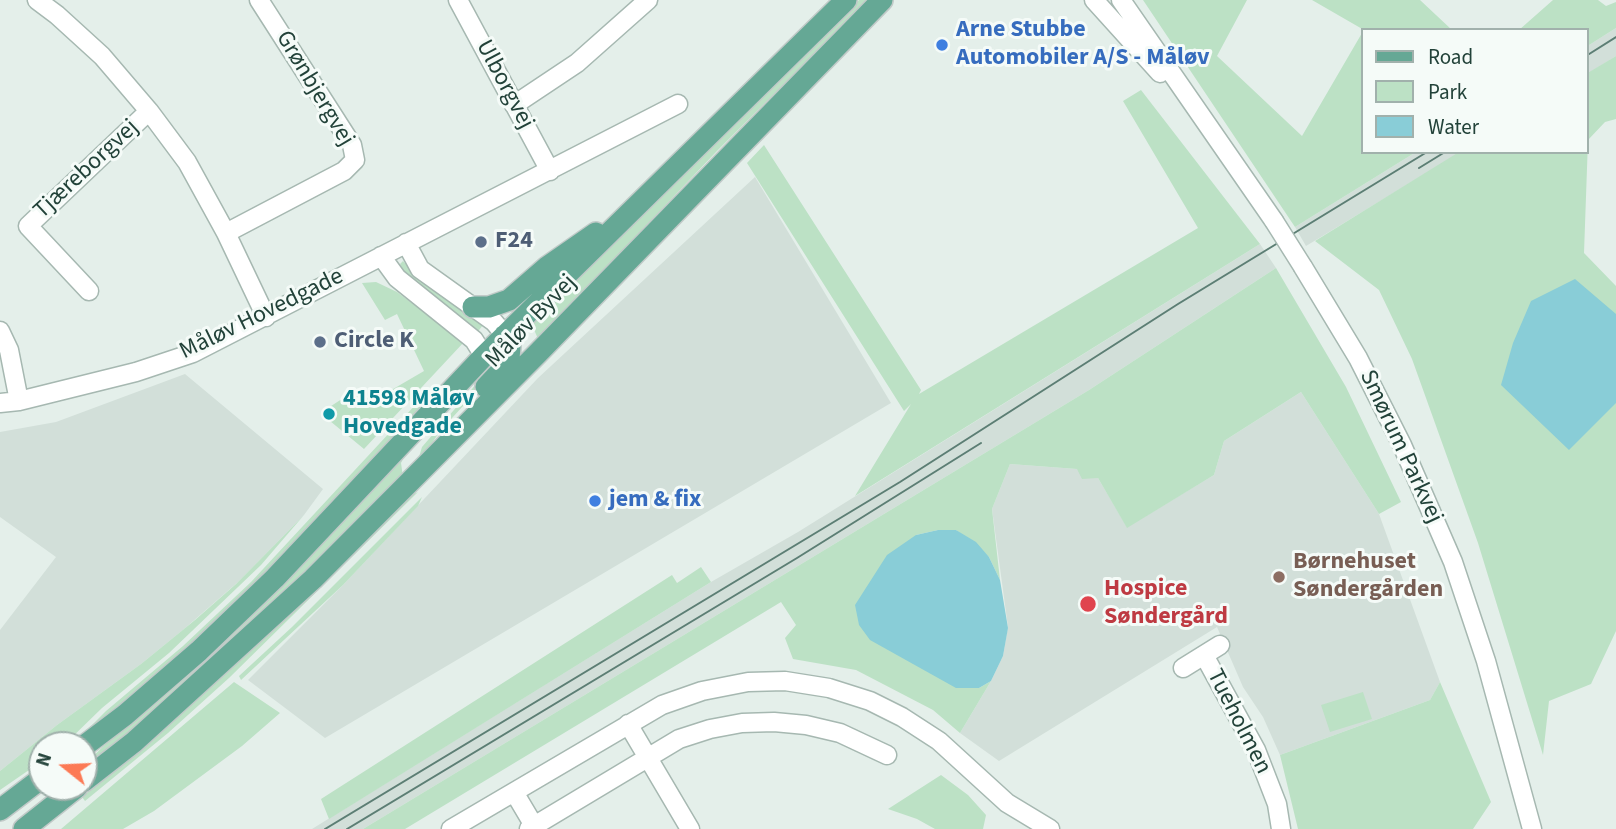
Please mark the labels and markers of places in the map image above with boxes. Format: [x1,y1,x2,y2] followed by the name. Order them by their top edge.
[956,17,1210,73] place label: Arne Stubbe Automobiler A/S - Måløv
[934,37,950,53] marker: Arne Stubbe Automobiler A/S - Måløv
[495,228,533,256] place label: F24
[473,234,489,250] marker: F24
[334,328,414,356] place label: Circle K
[312,334,328,350] marker: Circle K
[343,386,475,442] place label: 41598 Måløv Hovedgade
[321,406,337,422] marker: 41598 Måløv Hovedgade
[609,487,701,515] place label: jem & fix
[587,493,603,509] marker: jem & fix
[1293,549,1443,605] place label: Børnehuset Søndergården
[1271,569,1287,585] marker: Børnehuset Søndergården
[1104,576,1228,632] place label: Hospice Søndergård
[1078,594,1098,614] marker: Hospice Søndergård

